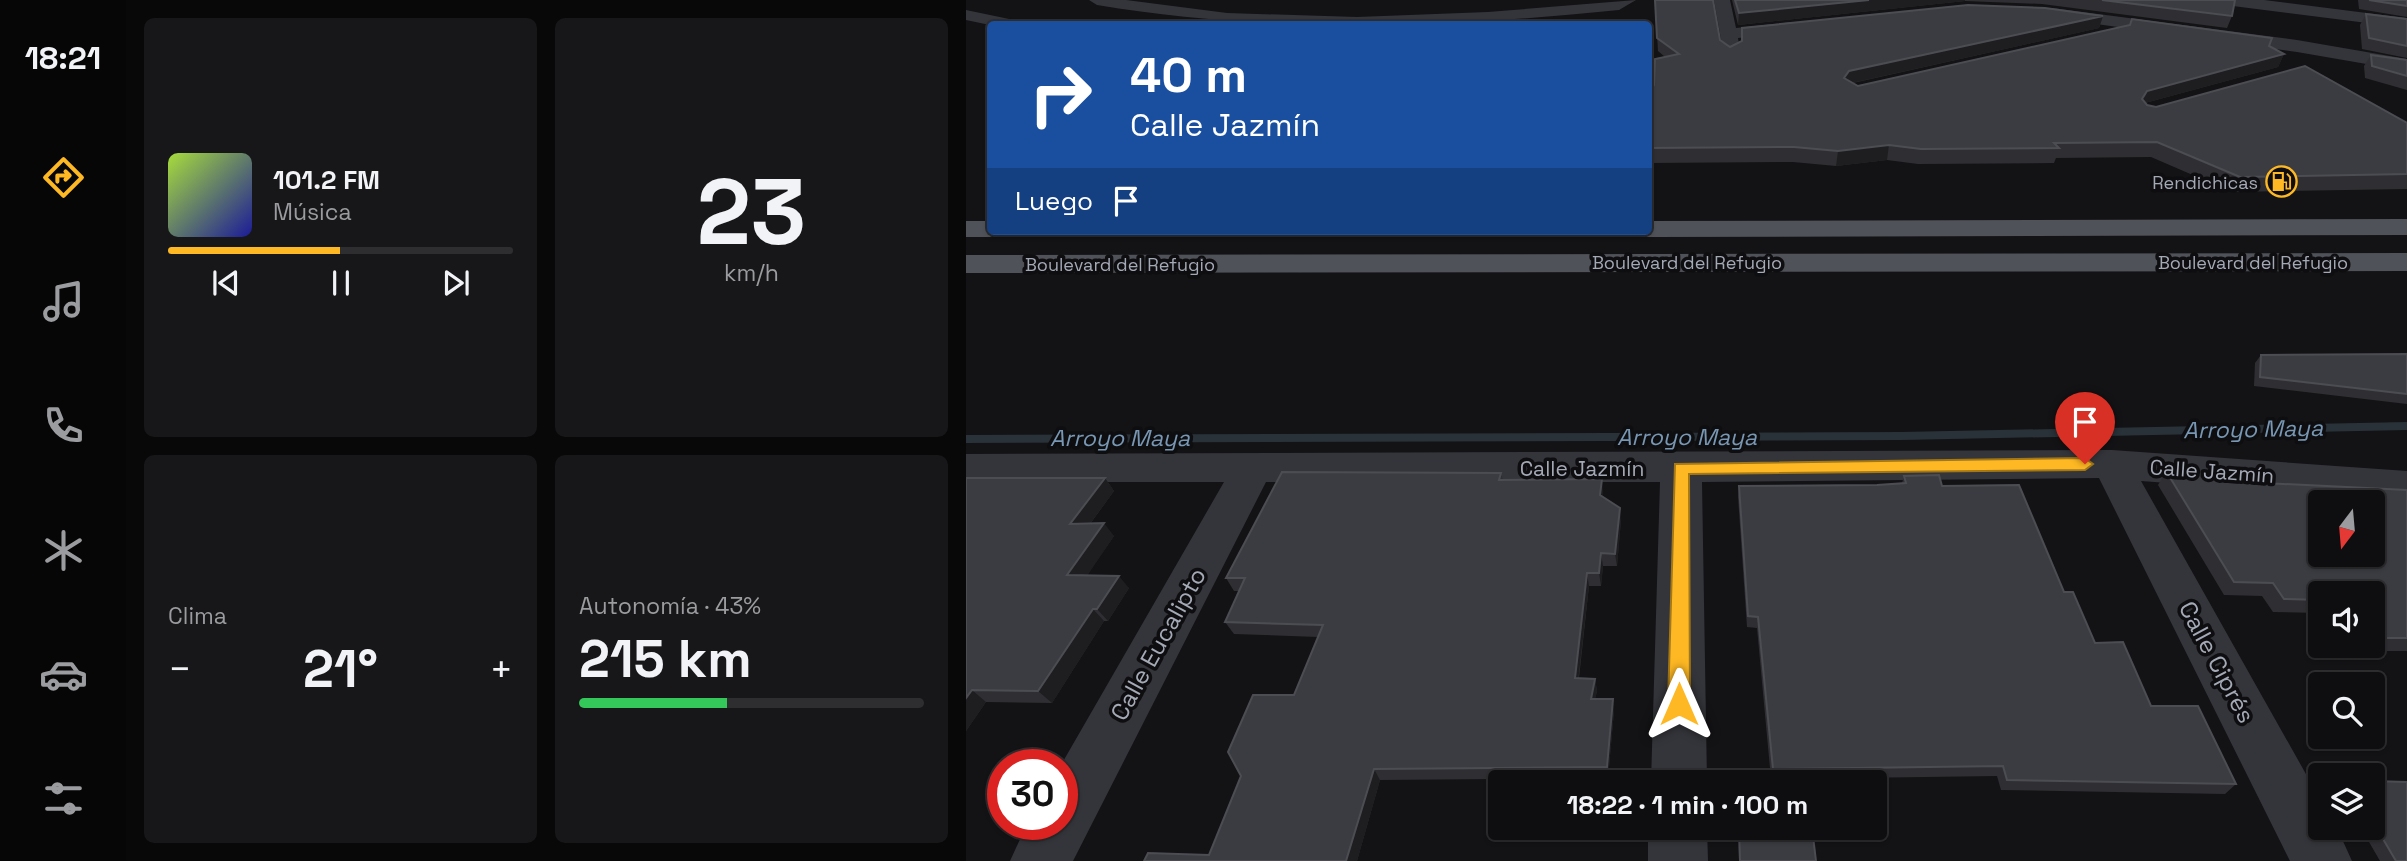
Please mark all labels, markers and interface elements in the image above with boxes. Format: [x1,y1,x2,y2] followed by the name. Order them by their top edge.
[25,38,101,78] text: 18:21
[1130,44,1247,106] text: 40 m
[1015,49,1106,140] icon: right
[1130,105,1320,145] text: Calle Jazmín
[39,153,88,202] icon: directions
[697,154,806,271] text: 23
[273,163,380,197] text: 101.2 FM
[2264,165,2298,199] fuel station icon: Rendichicas
[2152,171,2258,194] place label: Rendichicas
[1107,182,1145,220] icon: arrive
[1015,184,1093,218] text: Luego
[273,197,352,227] text: Música
[1592,251,1782,274] street label: Boulevard del Refugio
[2158,251,2348,274] street label: Boulevard del Refugio
[1025,253,1215,276] street label: Boulevard del Refugio
[724,258,779,288] text: km/h
[207,264,245,302] icon: previous
[322,264,360,302] icon: pause
[437,264,475,302] icon: next
[39,277,88,326] icon: music
[2055,392,2115,464] pin
[39,401,88,450] icon: phone
[2066,403,2104,441] icon: arrive
[2183,413,2324,445] water label: Arroyo Maya
[1617,422,1758,452] water label: Arroyo Maya
[1050,423,1191,453] water label: Arroyo Maya
[2149,453,2275,489] street label: Calle Jazmín
[1520,455,1644,482] street label: Calle Jazmín
[2308,490,2385,567] north arrow
[2308,490,2385,840] map controls
[39,526,88,575] icon: climate
[1103,562,1213,726] street label: Calle Eucalipto
[2308,581,2385,658] button: sound
[579,591,761,621] text: Autonomía · 43%
[2172,596,2262,728] street label: Calle Ciprés
[168,601,227,631] text: Clima
[579,626,752,692] text: 215 km
[303,636,378,702] text: 21°
[168,645,192,693] text: −
[489,645,513,693] text: +
[39,650,88,699] icon: car
[1642,667,1716,741] position arrow
[2308,672,2385,749] button: search
[987,749,1078,840] speed limit sign: 30
[2308,763,2385,840] button: layers
[39,774,88,823] icon: filters
[1567,788,1808,822] text: 18:22 · 1 min · 100 m

